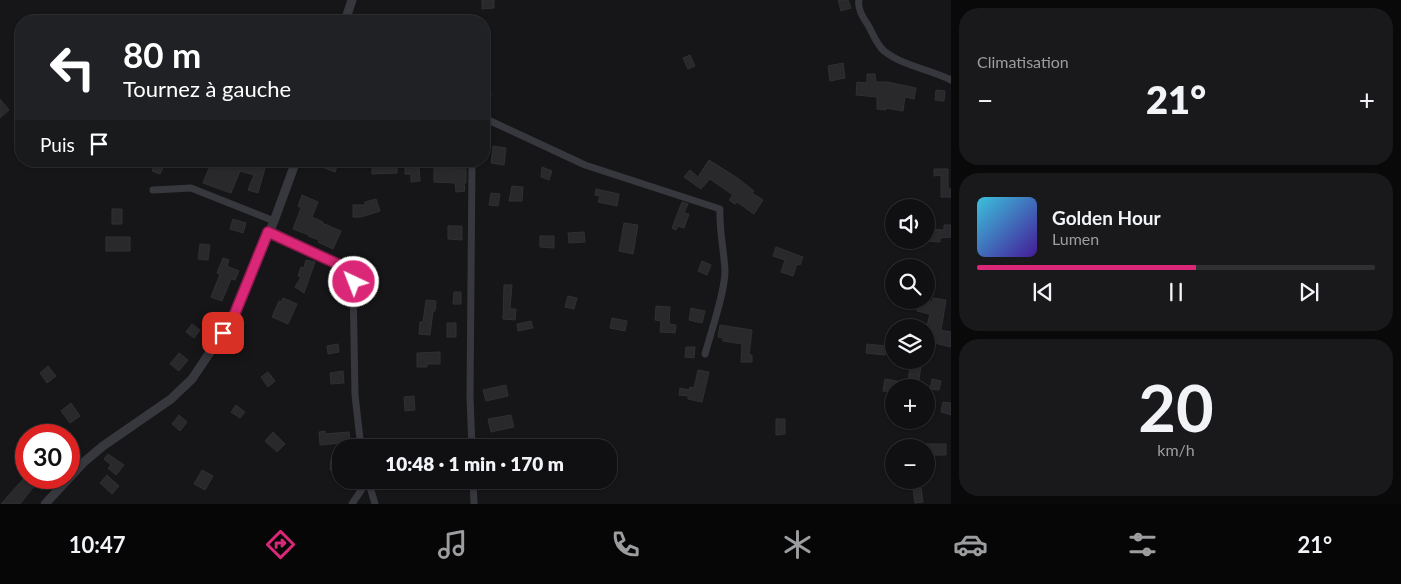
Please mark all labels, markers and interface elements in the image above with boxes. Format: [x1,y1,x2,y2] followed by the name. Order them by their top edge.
[123,33,201,75] text: 80 m
[40,35,105,100] icon: left
[977,52,1069,71] text: Climatisation
[123,75,291,102] text: Tournez à gauche
[1146,76,1206,122] text: 21°
[977,83,993,117] text: −
[1359,83,1375,117] text: +
[85,130,113,158] icon: arrive
[40,133,75,156] text: Puis
[885,199,935,489] map controls
[885,199,935,249] button: sound
[1052,206,1161,229] text: Golden Hour
[1052,229,1099,248] text: Lumen
[327,255,379,307] position arrow
[885,259,935,309] button: search
[1029,278,1057,306] icon: previous
[1162,278,1190,306] icon: pause
[1295,278,1323,306] icon: next
[202,312,244,354] pin
[209,319,237,347] icon: arrive
[885,319,935,369] button: layers
[1138,368,1214,446] text: 20
[885,379,935,429] button: +
[15,424,80,489] speed limit sign: 30
[885,439,935,489] button: −
[1157,440,1195,459] text: km/h
[385,452,564,475] text: 10:48 · 1 min · 170 m
[263,527,298,562] icon: directions
[435,527,470,562] icon: music
[608,527,643,562] icon: phone
[780,527,815,562] icon: climate
[953,527,988,562] icon: car
[1125,527,1160,562] icon: filters
[69,531,125,558] text: 10:47
[1298,531,1332,558] text: 21°

